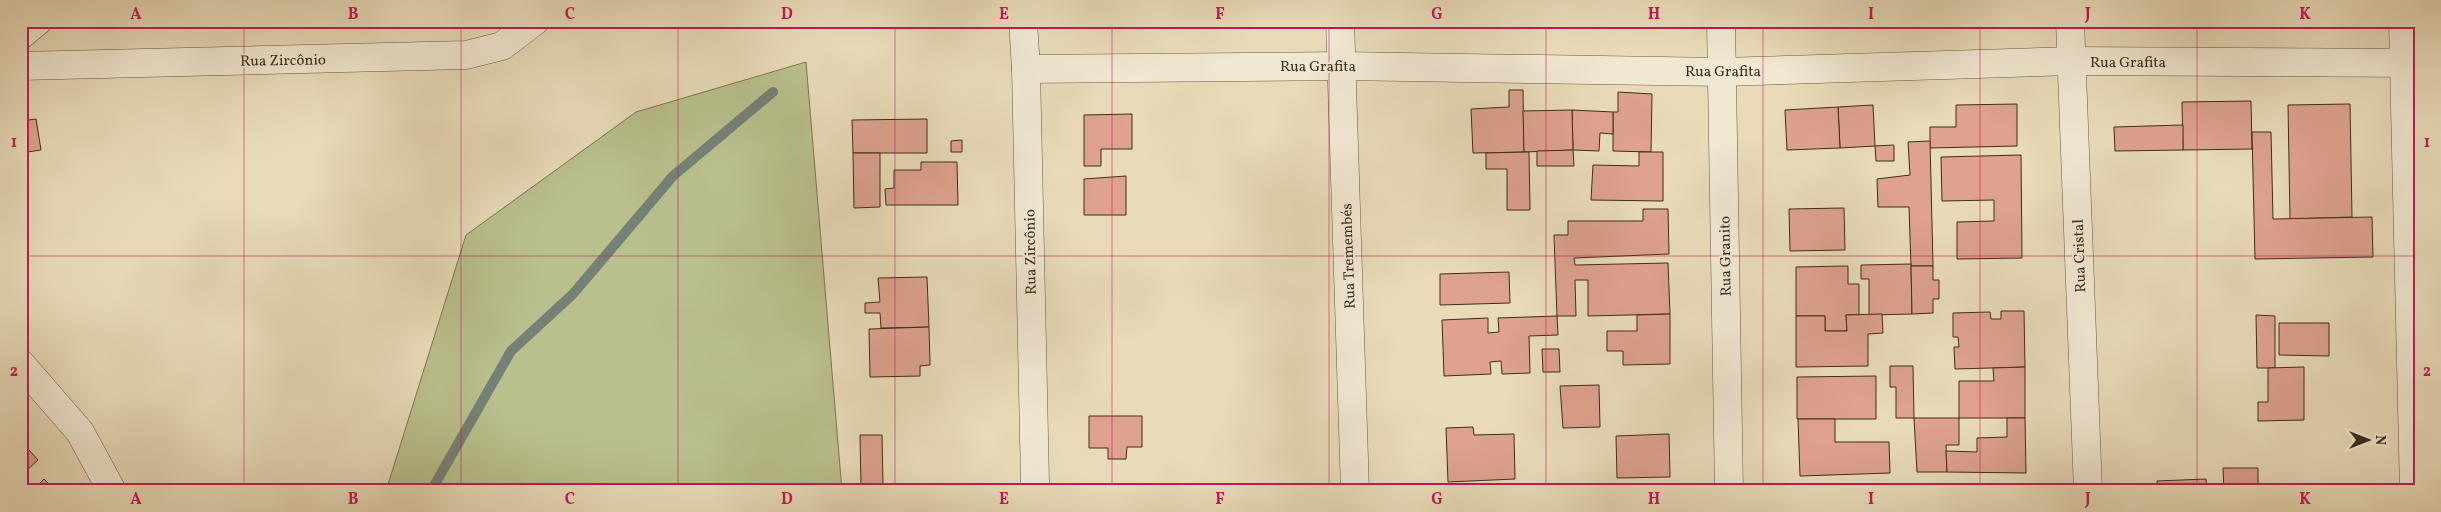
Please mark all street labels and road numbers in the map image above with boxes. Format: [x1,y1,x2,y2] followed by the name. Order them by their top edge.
[240,50,326,73] street label: Rua Zircônio
[2090,53,2166,74] street label: Rua Grafita
[1280,57,1356,78] street label: Rua Grafita
[1685,62,1761,83] street label: Rua Grafita
[1337,203,1362,309] street label: Rua Tremembés
[1020,209,1043,295] street label: Rua Zircônio
[1715,216,1738,296] street label: Rua Granito
[2069,219,2092,293] street label: Rua Cristal

